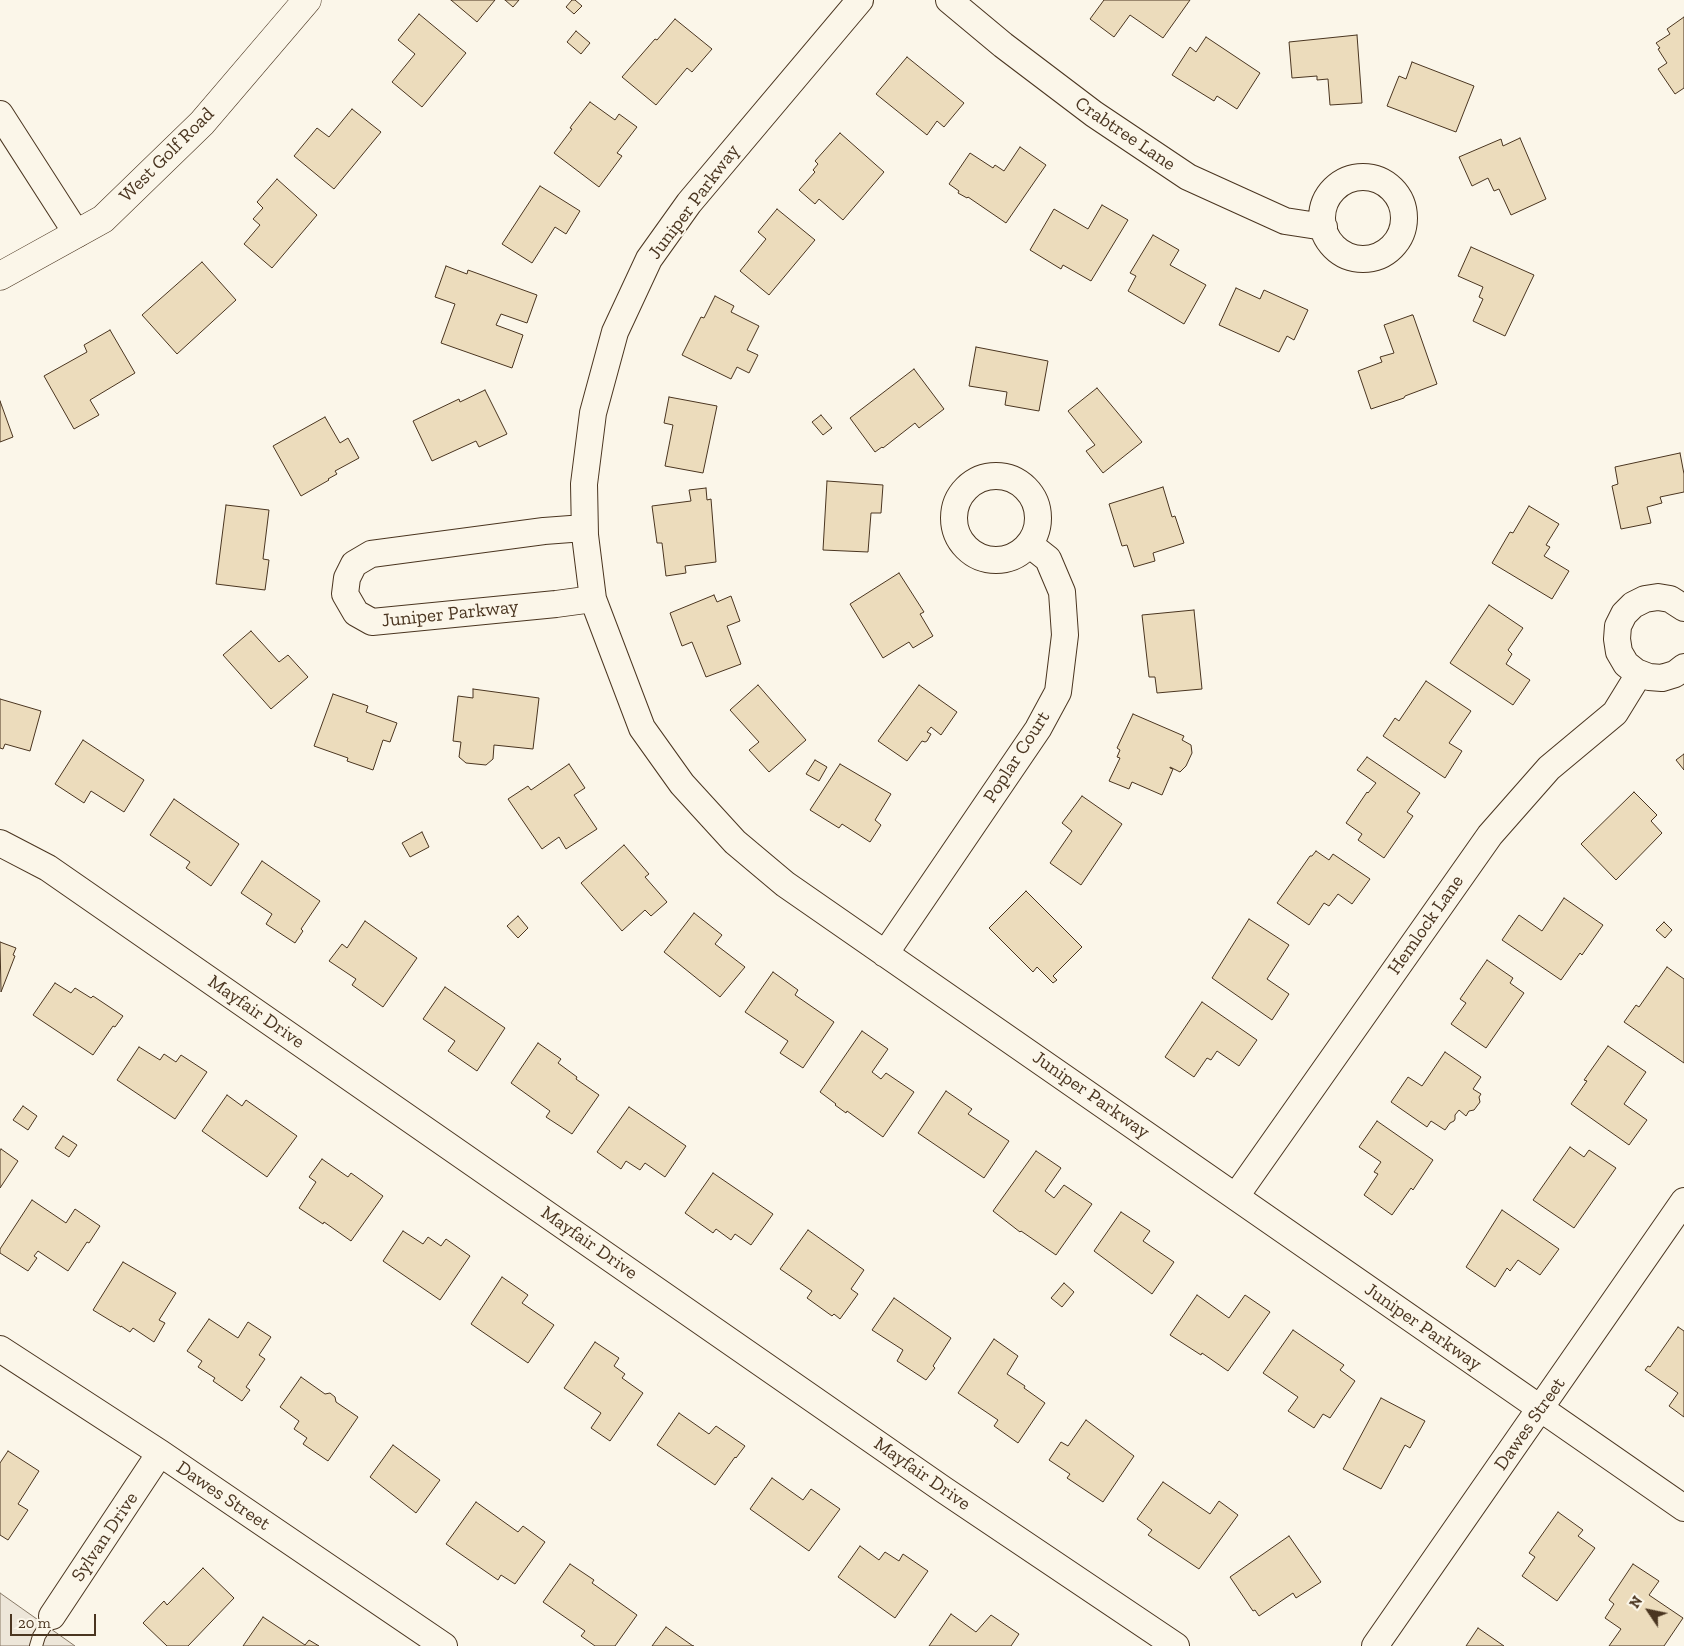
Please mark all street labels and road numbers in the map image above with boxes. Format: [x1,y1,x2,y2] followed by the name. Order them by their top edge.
[1070,92,1180,176] street label: Crabtree Lane
[115,103,219,207] street label: West Golf Road
[643,140,745,264] street label: Juniper Parkway
[380,595,520,633] street label: Juniper Parkway
[979,707,1055,807] street label: Poplar Court
[1383,871,1469,979] street label: Hemlock Lane
[203,970,309,1054] street label: Mayfair Drive
[1028,1046,1154,1144] street label: Juniper Parkway
[536,1201,642,1285] street label: Mayfair Drive
[1360,1278,1486,1376] street label: Juniper Parkway
[1490,1373,1570,1475] street label: Dawes Street
[869,1432,975,1516] street label: Mayfair Drive
[172,1456,274,1536] street label: Dawes Street
[67,1488,143,1586] street label: Sylvan Drive

